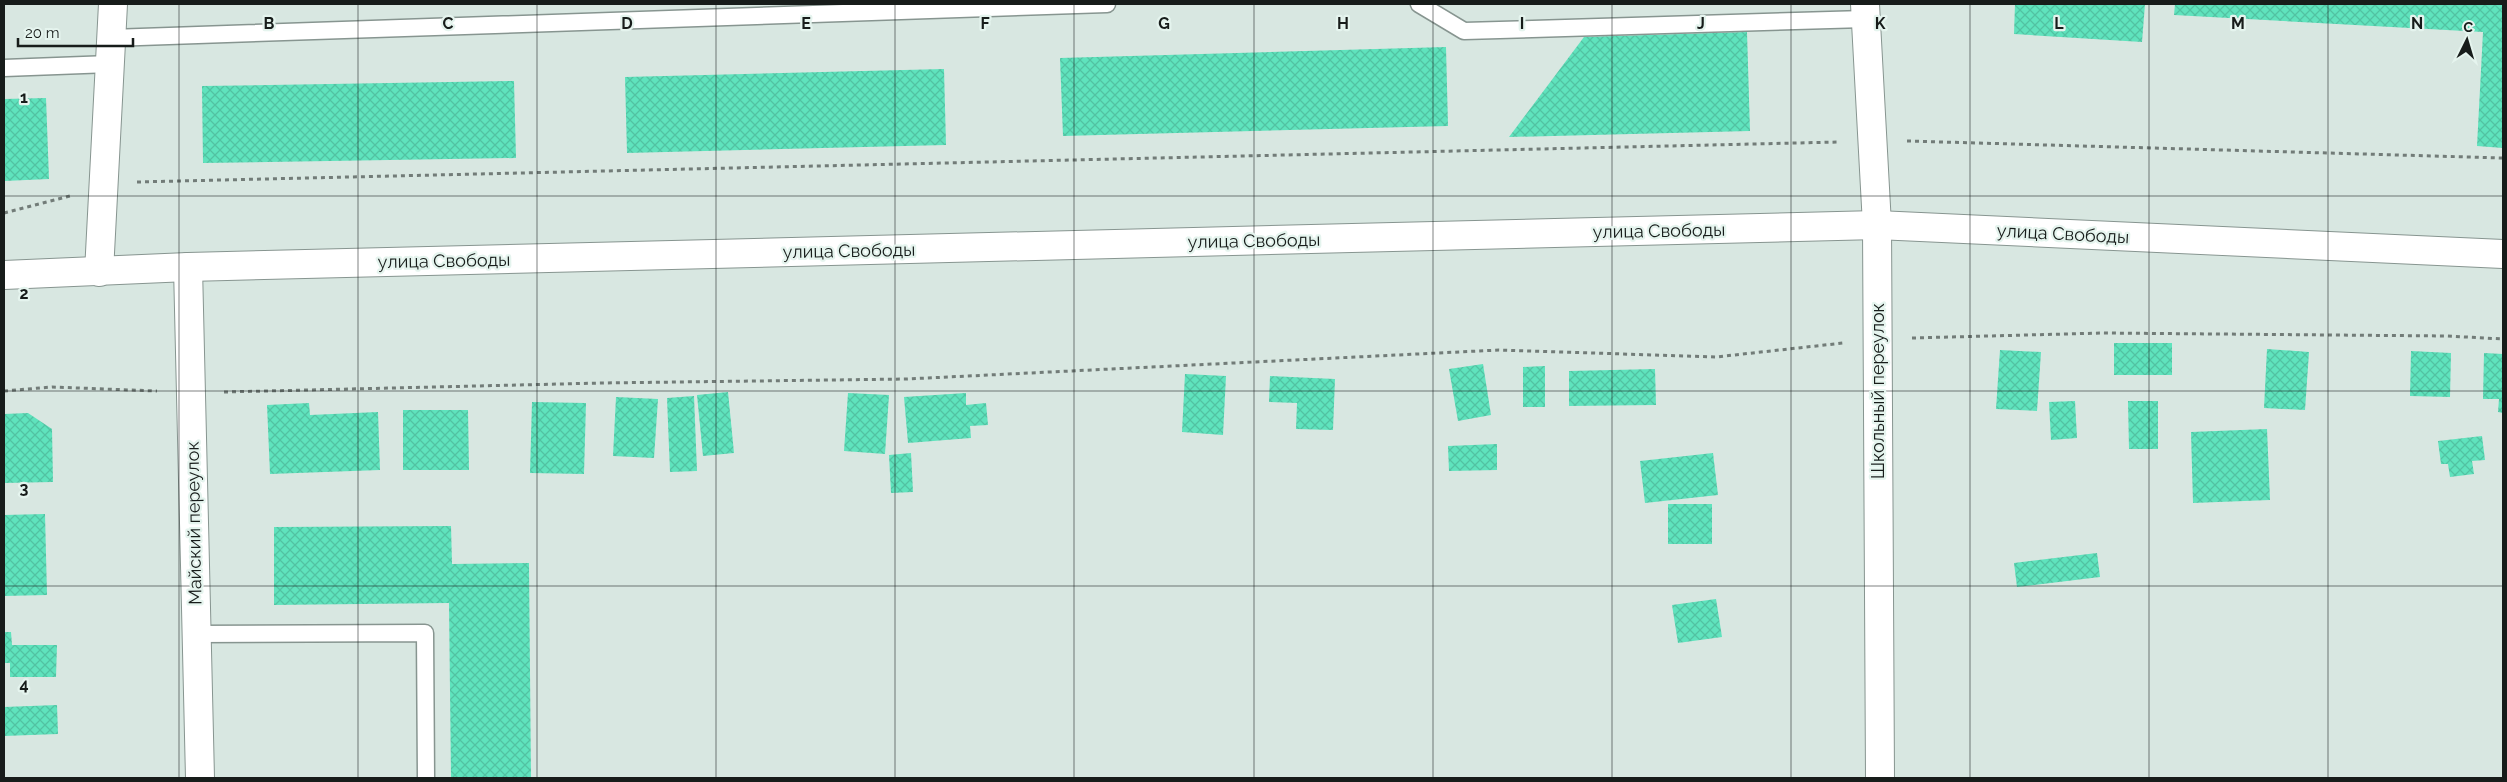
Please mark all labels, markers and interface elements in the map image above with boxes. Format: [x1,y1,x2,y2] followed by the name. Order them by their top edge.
[264,14,275,33] text: B
[443,14,454,33] text: C
[621,14,633,33] text: D
[801,14,811,33] text: E
[980,14,990,33] text: F
[1158,14,1170,33] text: G
[1337,14,1349,33] text: H
[1520,14,1524,33] text: I
[1697,14,1705,33] text: J
[1875,14,1886,33] text: K
[2054,14,2064,33] text: L
[2231,14,2245,33] text: M
[2411,14,2423,33] text: N
[18,15,132,47] scale bar
[2442,15,2492,65] north arrow
[2463,19,2474,35] text: С
[25,24,60,42] text: 20 m
[20,88,28,107] text: 1
[1593,219,1725,242] street label: улица Свободы
[1996,220,2130,247] street label: улица Свободы
[1188,229,1320,252] street label: улица Свободы
[783,239,915,262] street label: улица Свободы
[378,249,510,272] street label: улица Свободы
[19,284,29,303] text: 2
[1867,303,1888,479] street label: Школьный переулок
[182,441,205,605] street label: Майский переулок
[20,479,29,498] text: 3
[19,675,29,694] text: 4

